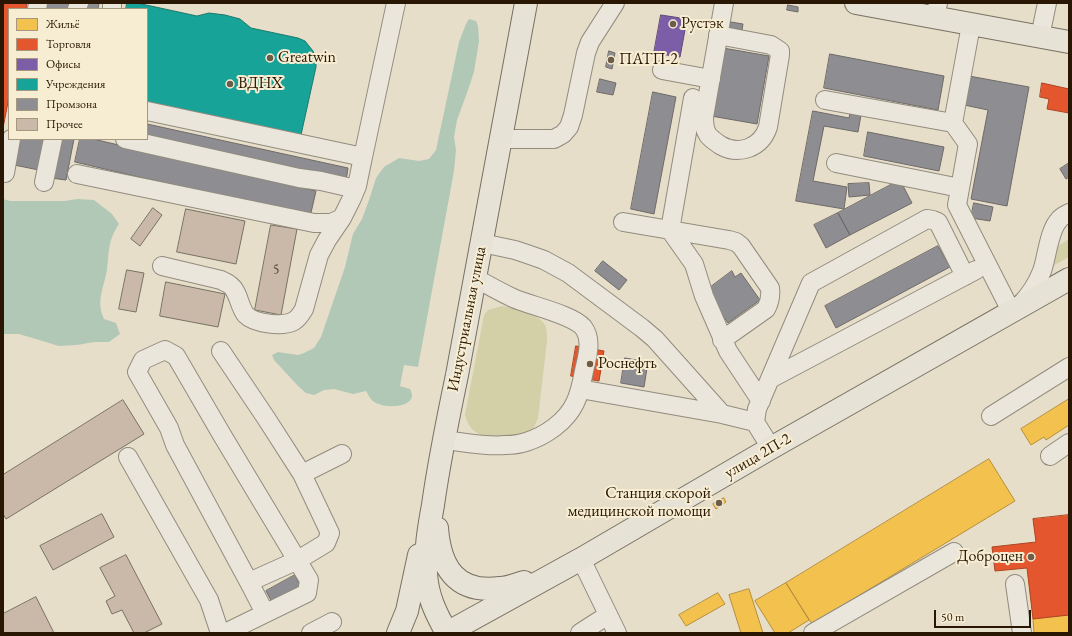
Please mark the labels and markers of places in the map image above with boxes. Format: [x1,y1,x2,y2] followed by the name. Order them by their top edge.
[681,14,724,34] place label: Рустэк
[668,19,678,29] marker: Рустэк
[278,48,336,68] place label: Greatwin
[619,50,678,70] place label: ПАТП-2
[265,53,275,63] marker: Greatwin
[606,55,616,65] marker: ПАТП-2
[238,74,283,94] place label: ВДНХ
[225,79,235,89] marker: ВДНХ
[598,354,657,374] place label: Роснефть
[585,359,595,369] marker: Роснефть
[568,484,711,522] place label: Станция скорой медицинской помощи
[714,498,724,508] marker: Станция скорой медицинской помощи
[957,547,1023,567] place label: Доброцен
[1026,552,1036,562] marker: Доброцен

